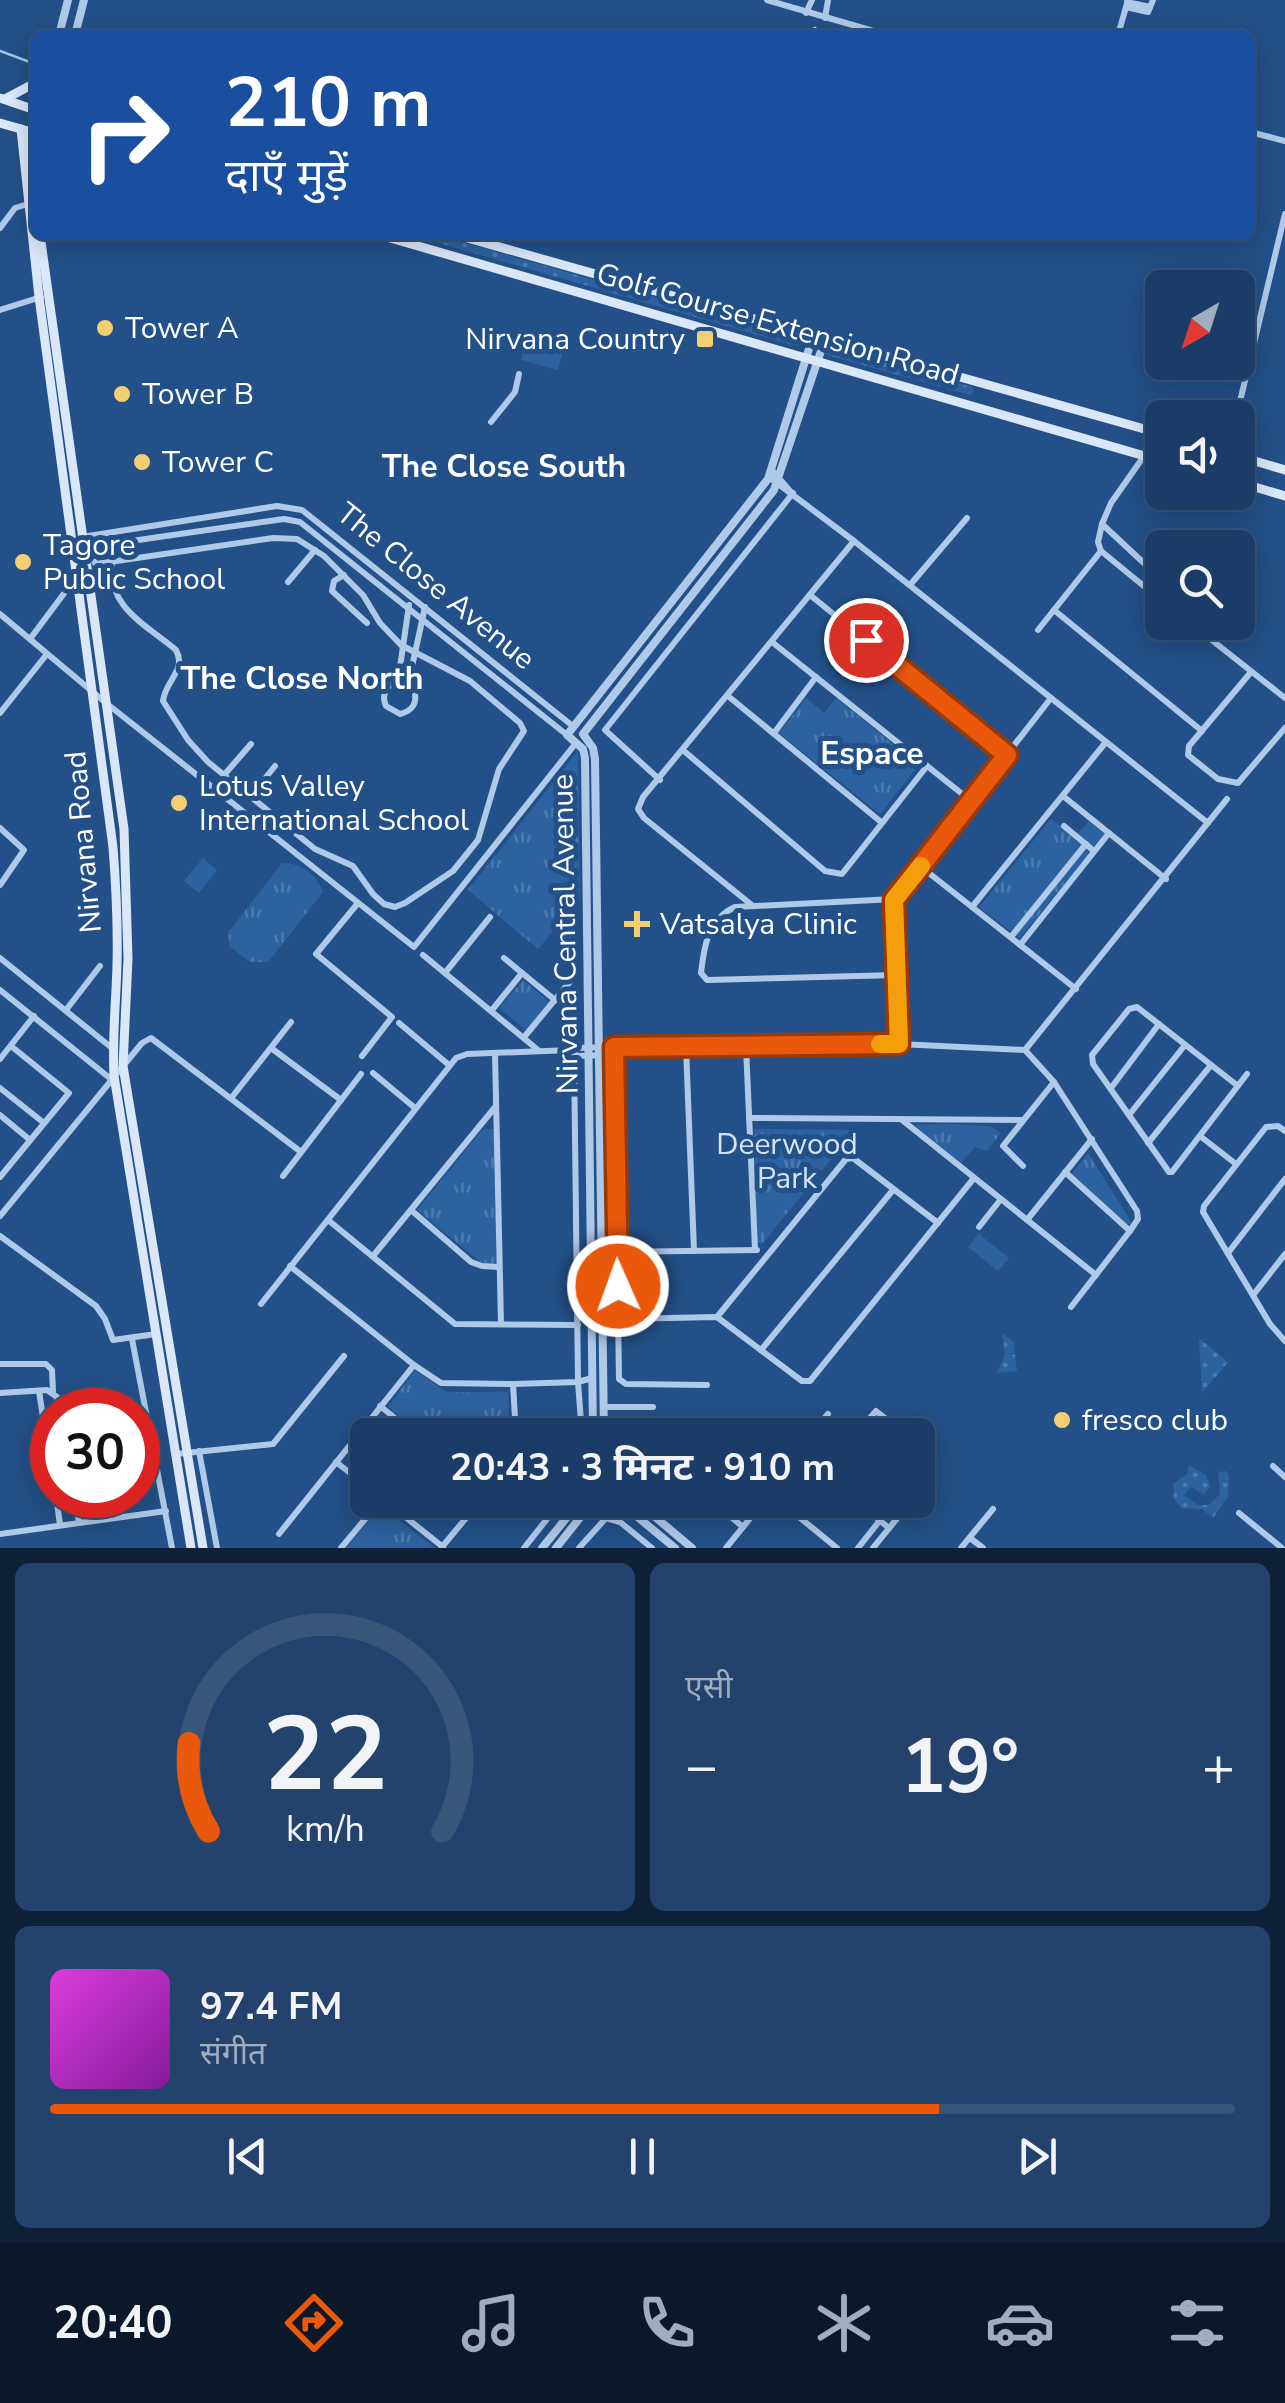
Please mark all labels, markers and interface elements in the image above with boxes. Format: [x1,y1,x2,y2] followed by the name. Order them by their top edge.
[225,55,431,151] text: 210 m
[60,70,190,200] icon: right
[225,146,348,207] text: दाएँ मुड़ें
[592,253,964,396] street label: Golf Course Extension Road
[1145,270,1255,380] north arrow
[1145,270,1255,640] map controls
[125,308,239,349] place label: Tower A
[94,317,116,339] marker: Tower A
[465,319,686,360] place label: Nirvana Country
[694,328,716,350] marker: Nirvana Country
[142,374,254,415] place label: Tower B
[111,383,133,405] marker: Tower B
[1145,400,1255,510] button: sound
[162,442,274,483] place label: Tower C
[382,445,626,488] district label: The Close South
[131,451,153,473] marker: Tower C
[328,493,544,679] street label: The Close Avenue
[43,525,225,600] place label: Tagore Public School
[1145,530,1255,640] button: search
[12,551,34,573] marker: Tagore Public School
[824,598,909,683] pin
[839,613,894,668] icon: arrive
[180,657,424,700] district label: The Close North
[820,732,924,775] district label: Espace
[55,749,112,935] street label: Nirvana Road
[199,766,469,841] place label: Lotus Valley International School
[542,773,589,1094] street label: Nirvana Central Avenue
[168,792,190,814] marker: Lotus Valley International School
[659,904,857,945] place label: Vatsalya Clinic
[624,911,650,937] marker: Vatsalya Clinic
[716,1124,858,1199] park label: Deerwood Park
[566,1234,670,1338] position arrow
[30,1388,160,1518] speed limit sign: 30
[1082,1400,1228,1441] place label: fresco club
[1051,1409,1073,1431] marker: fresco club
[450,1442,835,1493] text: 20:43 · 3 मिनट · 910 m
[685,1666,733,1709] text: एसी
[263,1684,387,1826] text: 22
[901,1716,1019,1818] text: 19°
[685,1729,718,1804] text: −
[1202,1729,1235,1804] text: +
[286,1805,364,1854] text: km/h
[200,1981,342,2032] text: 97.4 FM
[200,2032,266,2075] text: संगीत
[220,2129,275,2184] icon: previous
[615,2129,670,2184] icon: pause
[1010,2129,1065,2184] icon: next
[279,2288,349,2358] icon: directions
[456,2288,526,2358] icon: music
[632,2288,702,2358] icon: phone
[809,2288,879,2358] icon: climate
[985,2288,1055,2358] icon: car
[1162,2288,1232,2358] icon: filters
[53,2293,172,2354] text: 20:40

